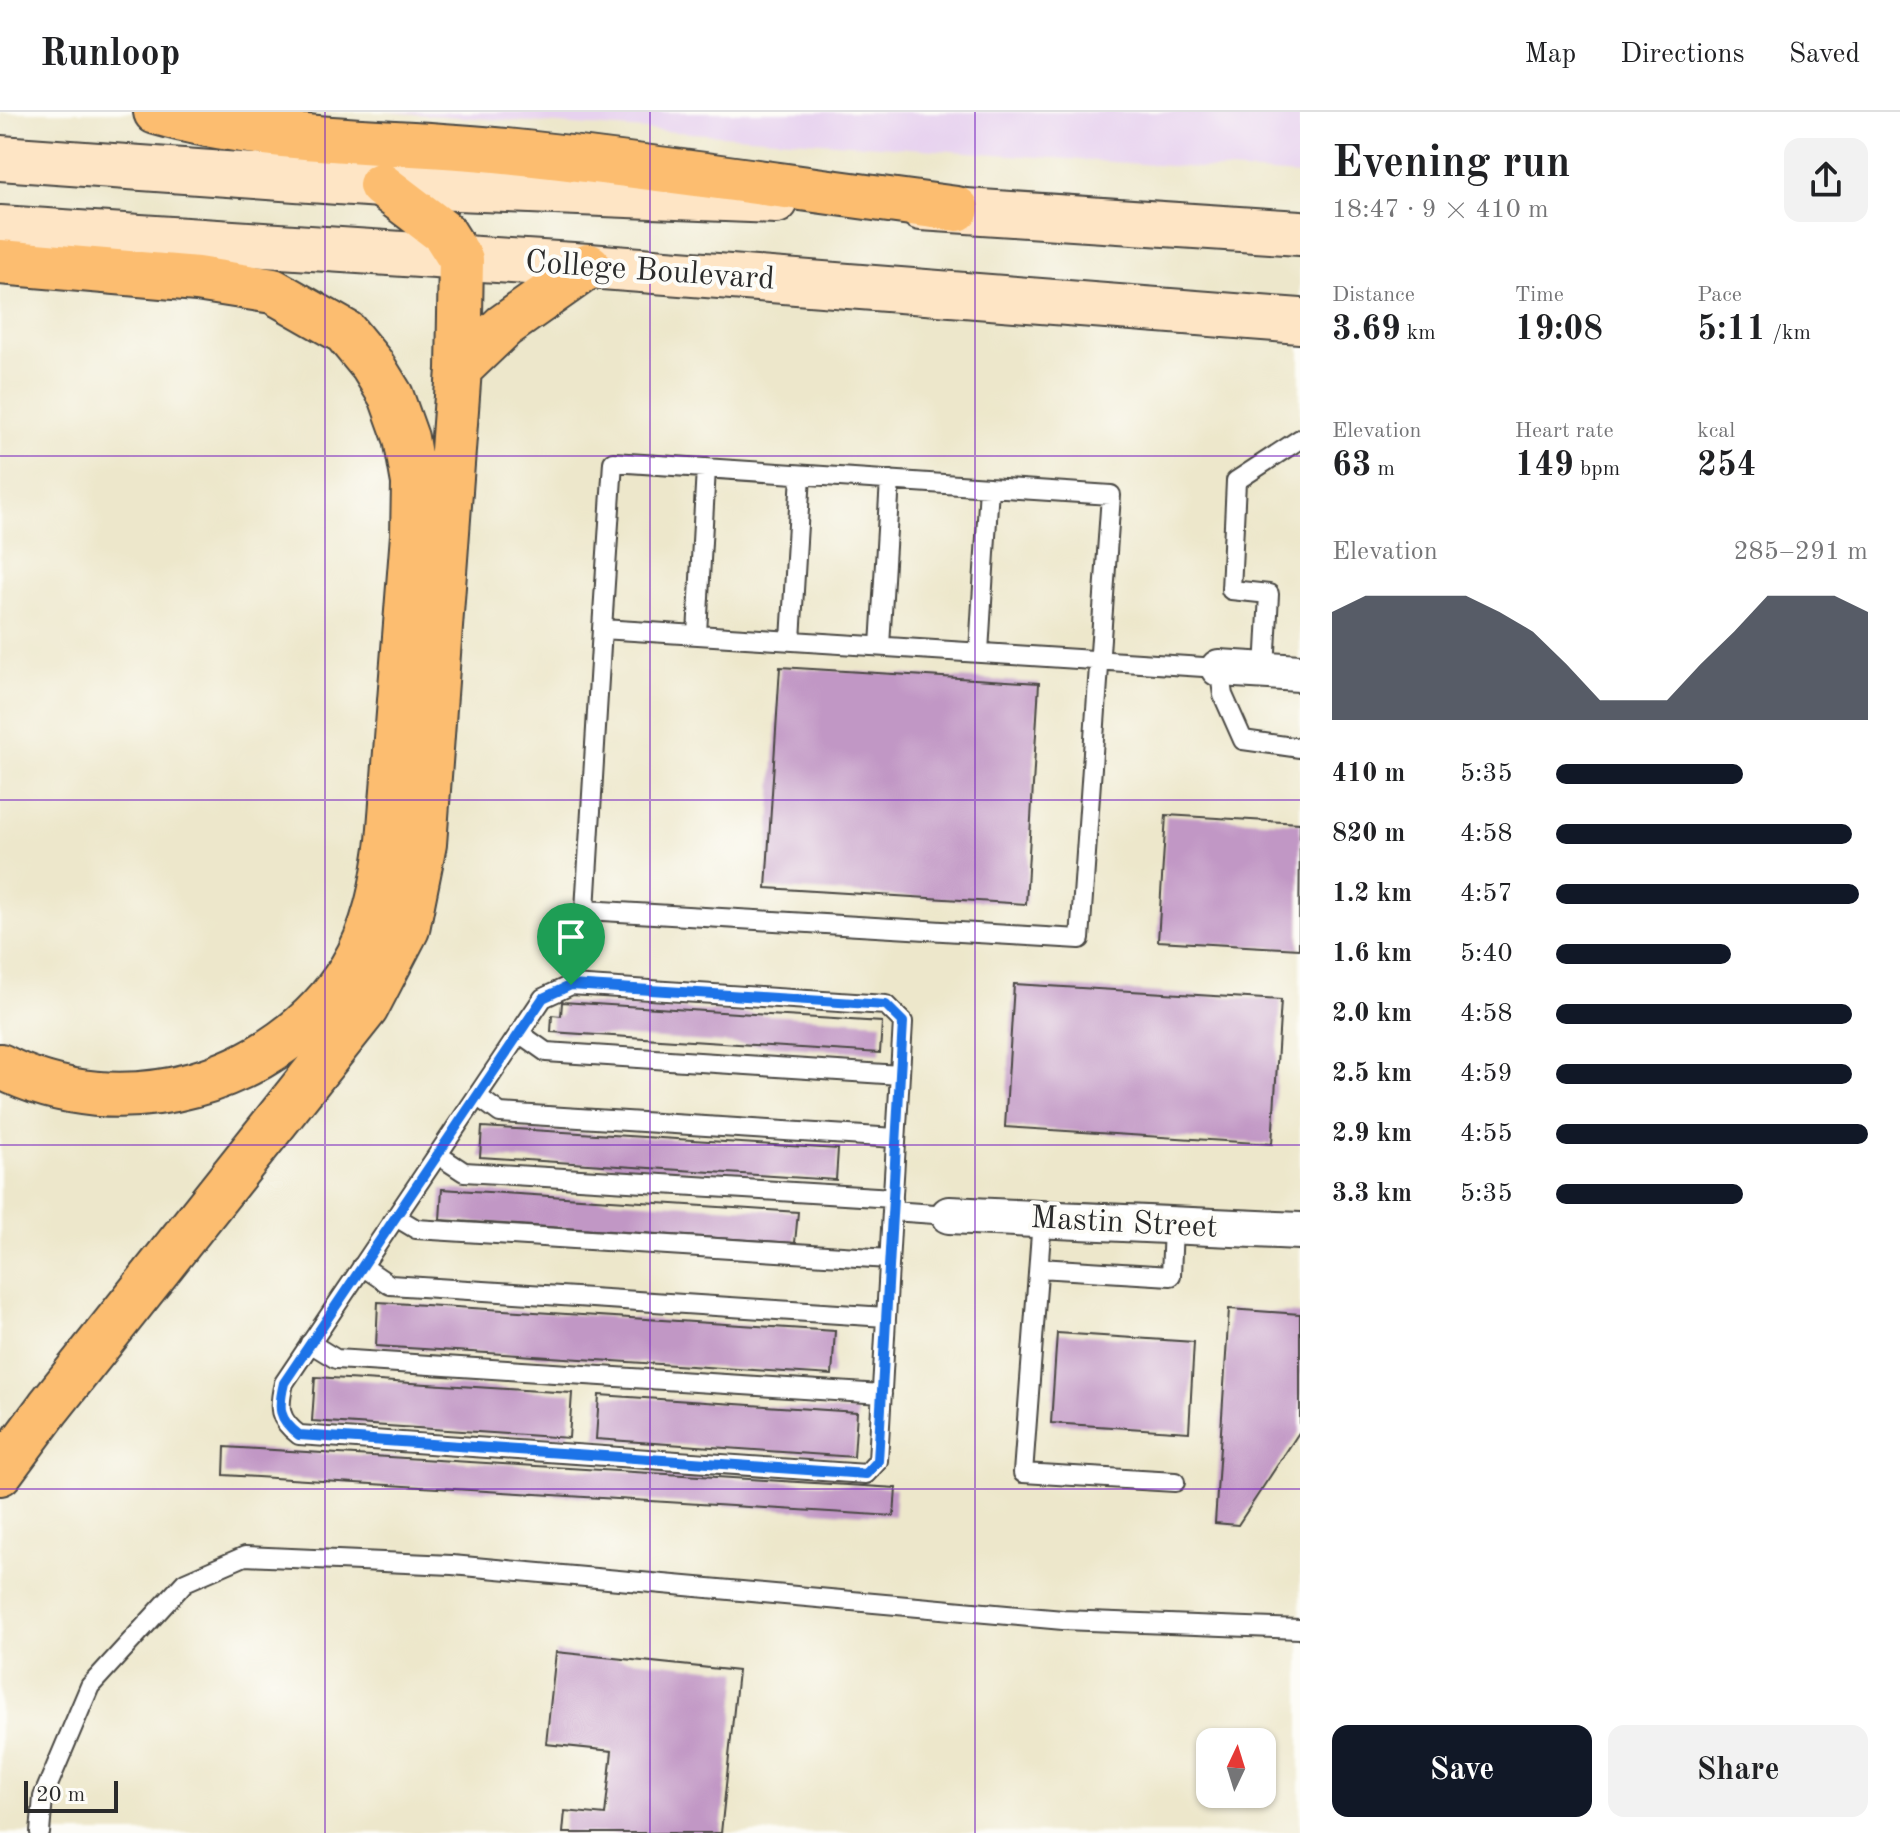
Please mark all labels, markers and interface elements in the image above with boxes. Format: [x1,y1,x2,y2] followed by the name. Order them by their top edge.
[40,36,180,74] text: Runloop
[1524,41,1576,69] text: Map
[1620,41,1745,69] text: Directions
[1789,41,1860,69] text: Saved
[1784,138,1868,222] button: share
[1332,142,1570,186] text: Evening run
[1332,197,1549,223] text: 18:47 · 9 × 410 m
[524,247,776,297] street label: College Boulevard
[1332,284,1415,306] text: Distance
[1515,284,1564,306] text: Time
[1697,284,1742,306] text: Pace
[1332,313,1401,347] text: 3.69
[1515,313,1603,347] text: 19:08
[1697,313,1766,347] text: 5:11
[1401,322,1436,344] text: km
[1766,322,1811,344] text: /km
[1332,420,1422,442] text: Elevation
[1515,420,1614,442] text: Heart rate
[1697,420,1735,442] text: kcal
[1332,449,1371,483] text: 63
[1515,449,1574,483] text: 149
[1697,449,1757,483] text: 254
[1371,458,1395,480] text: m
[1574,458,1620,480] text: bpm
[1332,539,1438,565] text: Elevation
[1733,539,1868,565] text: 285–291 m
[1332,761,1405,787] text: 410 m
[1460,761,1513,787] text: 5:35
[1332,821,1405,847] text: 820 m
[1460,821,1513,847] text: 4:58
[1332,881,1412,907] text: 1.2 km
[1460,881,1513,907] text: 4:57
[537,903,605,985] pin
[549,915,593,959] icon: arrive
[1332,941,1412,967] text: 1.6 km
[1460,941,1513,967] text: 5:40
[1332,1001,1412,1027] text: 2.0 km
[1460,1001,1513,1027] text: 4:58
[1332,1061,1412,1087] text: 2.5 km
[1460,1061,1513,1087] text: 4:59
[1332,1121,1412,1147] text: 2.9 km
[1460,1121,1513,1147] text: 4:55
[1332,1181,1412,1207] text: 3.3 km
[1460,1181,1513,1207] text: 5:35
[1030,1203,1218,1245] street label: Mastin Street
[1332,1725,1592,1817] button: Save
[1608,1725,1868,1817] button: Share
[1196,1728,1276,1808] north arrow
[1196,1728,1276,1808] map controls
[24,1777,118,1813] scale bar
[36,1784,85,1806] text: 20 m

